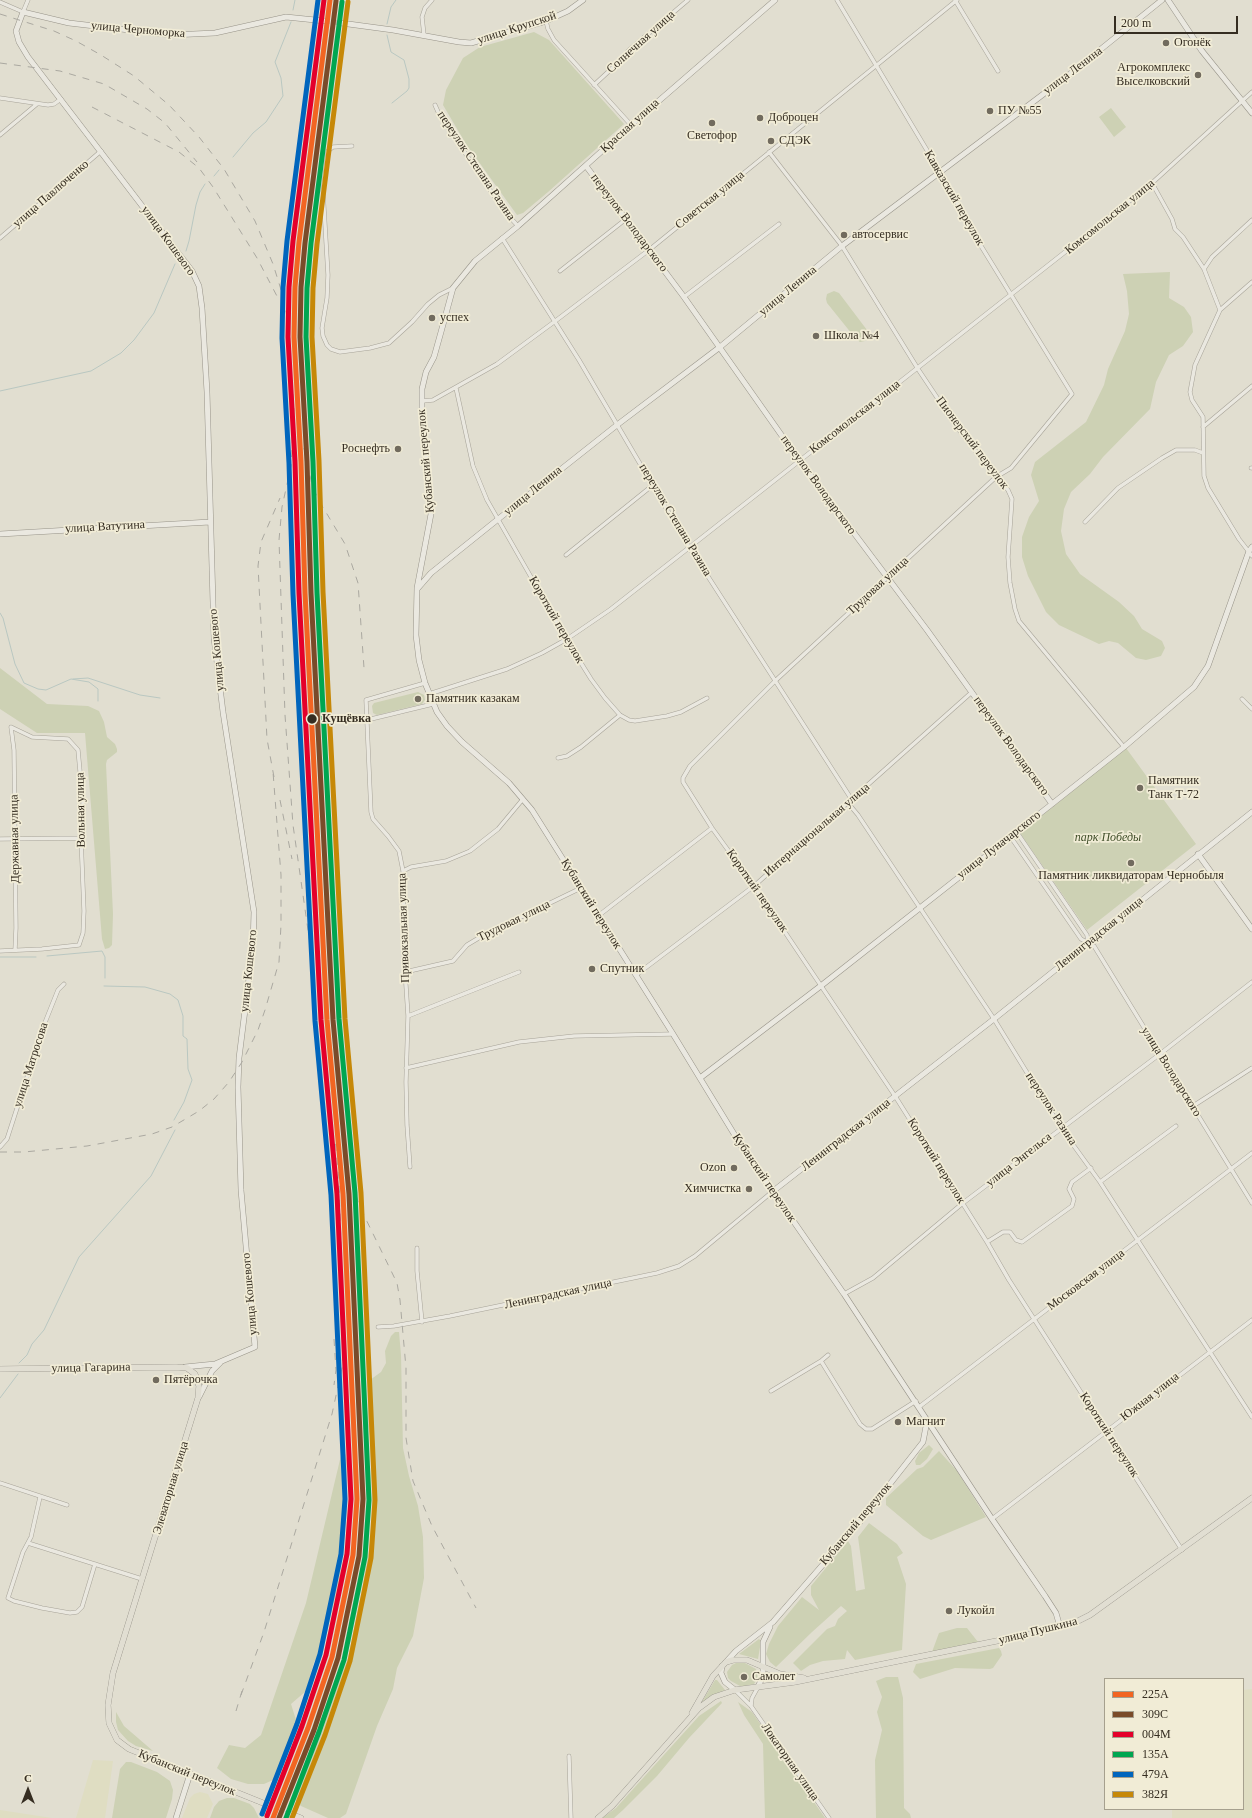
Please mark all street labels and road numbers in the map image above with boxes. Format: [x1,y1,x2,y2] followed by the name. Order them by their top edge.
[604,7,678,77] street label: Солнечная улица
[476,9,558,47] street label: улица Крупской
[90,19,186,41] street label: улица Черноморка
[1040,44,1106,98] street label: улица Ленина
[597,96,663,156] street label: Красная улица
[434,109,518,223] street label: переулок Степана Разина
[921,148,987,248] street label: Кавказский переулок
[10,157,92,231] street label: улица Павлюченко
[673,168,747,232] street label: Советская улица
[587,171,671,275] street label: переулок Володарского
[1062,176,1158,258] street label: Комсомольская улица
[138,203,198,279] street label: улица Кошевого
[756,263,820,319] street label: улица Ленина
[807,377,903,457] street label: Комсомольская улица
[933,394,1011,492] street label: Пионерский переулок
[414,409,438,513] street label: Кубанский переулок
[777,433,859,537] street label: переулок Володарского
[636,461,714,579] street label: переулок Степана Разина
[501,463,565,519] street label: улица Ленина
[65,518,145,536] street label: улица Ватутина
[844,554,912,618] street label: Трудовая улица
[525,574,587,666] street label: Короткий переулок
[206,608,228,692] street label: улица Кошевого
[970,694,1052,798] street label: переулок Володарского
[73,772,89,848] street label: Вольная улица
[761,780,873,880] street label: Интернациональная улица
[7,794,23,884] street label: Державная улица
[954,808,1044,882] street label: улица Луначарского
[723,847,791,935] street label: Короткий переулок
[557,856,625,952] street label: Кубанский переулок
[395,873,413,983] street label: Привокзальная улица
[1052,894,1146,974] street label: Ленинградская улица
[475,897,553,945] street label: Трудовая улица
[238,929,260,1013] street label: улица Кошевого
[11,1021,51,1109] street label: улица Матросова
[1138,1025,1204,1119] street label: улица Володарского
[1022,1070,1080,1148] street label: переулок Разина
[798,1096,894,1174] street label: Ленинградская улица
[904,1116,968,1206] street label: Короткий переулок
[983,1130,1055,1190] street label: улица Энгельса
[729,1131,799,1225] street label: Кубанский переулок
[1044,1246,1128,1314] street label: Московская улица
[239,1252,261,1336] street label: улица Кошевого
[503,1276,613,1312] street label: Ленинградская улица
[51,1360,131,1376] street label: улица Гагарина
[1118,1370,1182,1424] street label: Южная улица
[1076,1390,1142,1480] street label: Короткий переулок
[150,1440,192,1536] street label: Элеваторная улица
[817,1480,895,1568] street label: Кубанский переулок
[997,1614,1079,1648] street label: улица Пушкина
[758,1720,822,1804] street label: Локаторная улица
[136,1747,238,1799] street label: Кубанский переулок

